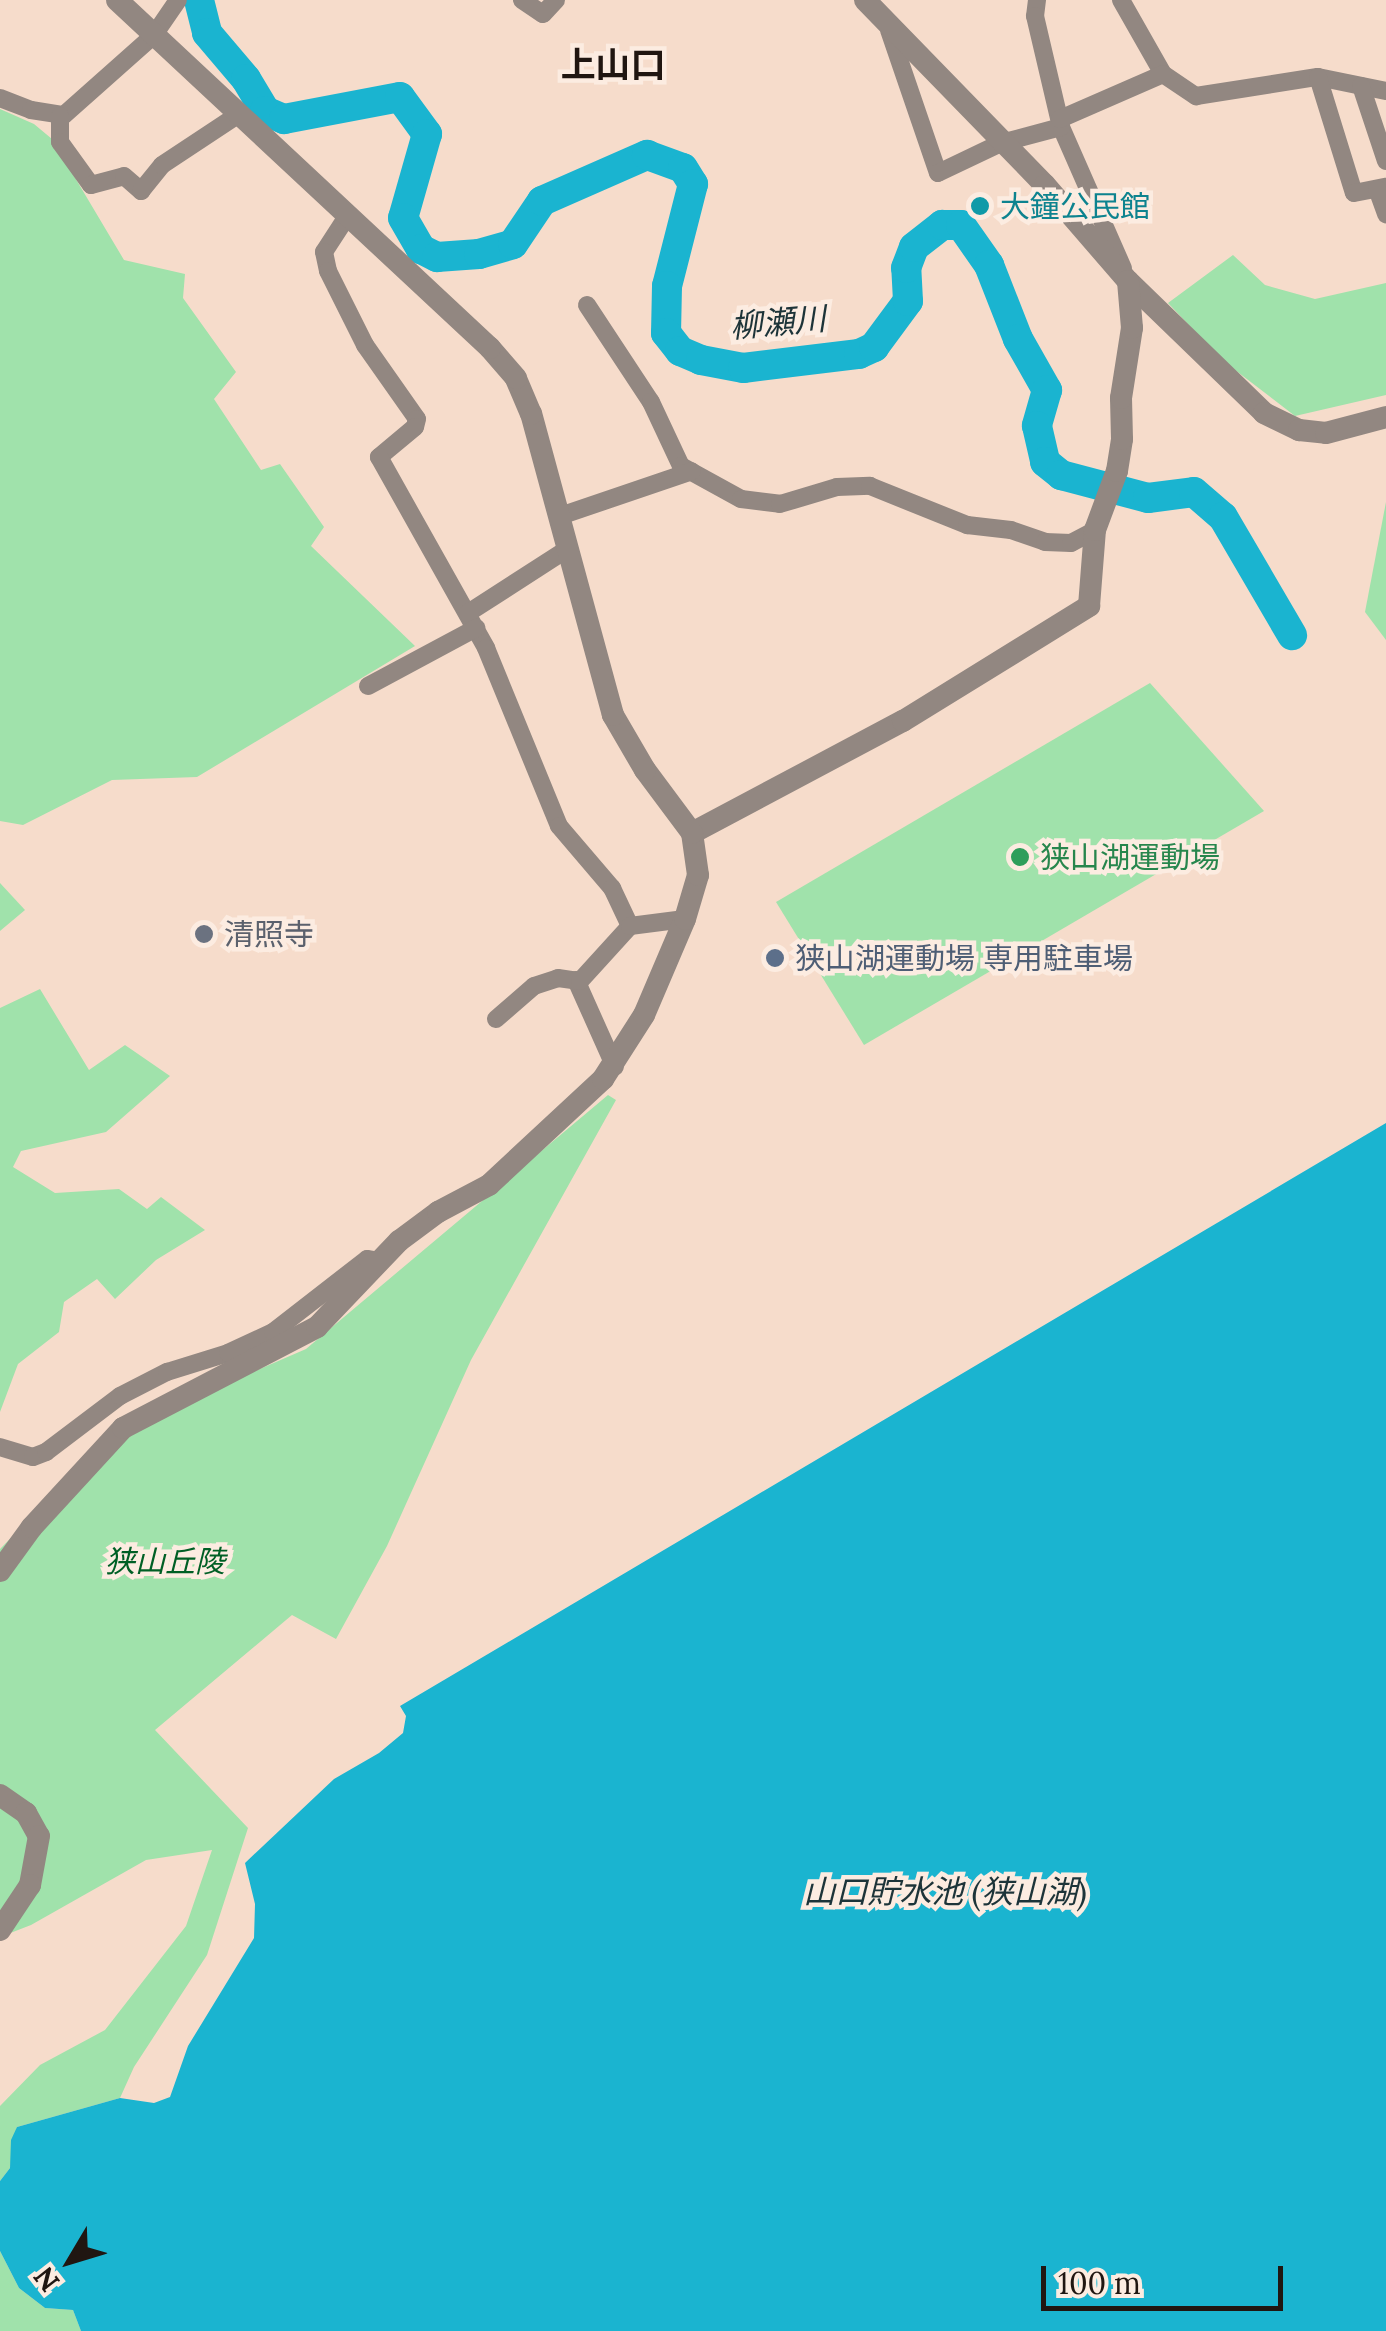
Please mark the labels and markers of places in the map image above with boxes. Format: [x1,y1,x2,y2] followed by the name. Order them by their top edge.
[1000,188,1150,224] place label: 大鐘公民館
[969,195,991,217] marker: 大鐘公民館
[1040,839,1220,875] place label: 狭山湖運動場
[1009,846,1031,868] marker: 狭山湖運動場
[224,916,314,952] place label: 清照寺
[193,923,215,945] marker: 清照寺
[795,940,1133,976] place label: 狭山湖運動場 専用駐車場
[764,947,786,969] marker: 狭山湖運動場 専用駐車場

